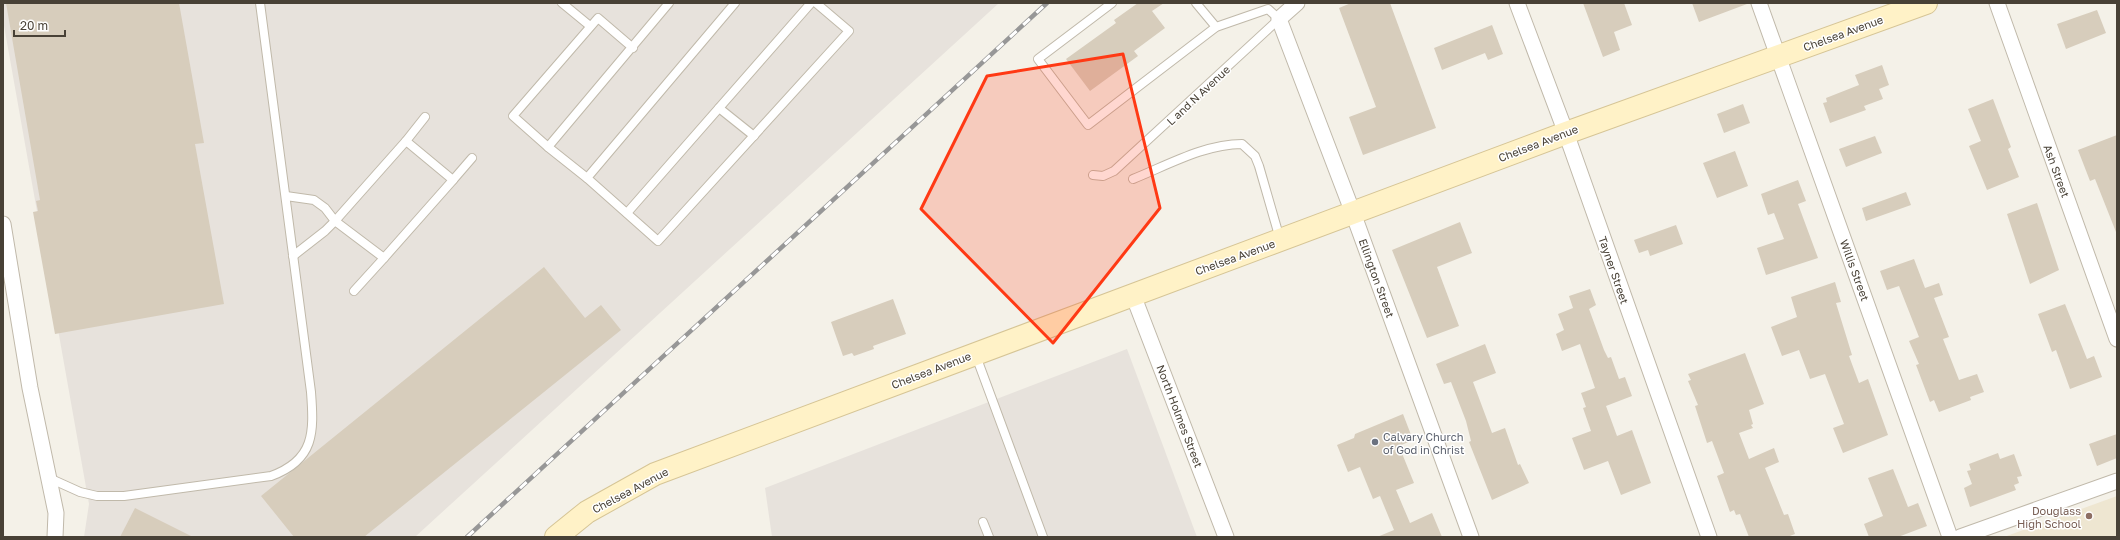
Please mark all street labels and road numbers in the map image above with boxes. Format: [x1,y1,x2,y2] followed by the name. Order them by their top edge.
[1801,13,1885,53] street label: Chelsea Avenue
[1164,62,1232,128] street label: L and N Avenue
[1496,122,1580,164] street label: Chelsea Avenue
[2041,143,2073,199] street label: Ash Street
[1596,234,1632,306] street label: Tayner Street
[1193,237,1277,277] street label: Chelsea Avenue
[1357,237,1397,319] street label: Ellington Street
[1838,237,1872,303] street label: Willis Street
[889,349,973,391] street label: Chelsea Avenue
[1154,363,1206,469] street label: North Holmes Street
[590,465,670,515] street label: Chelsea Avenue

